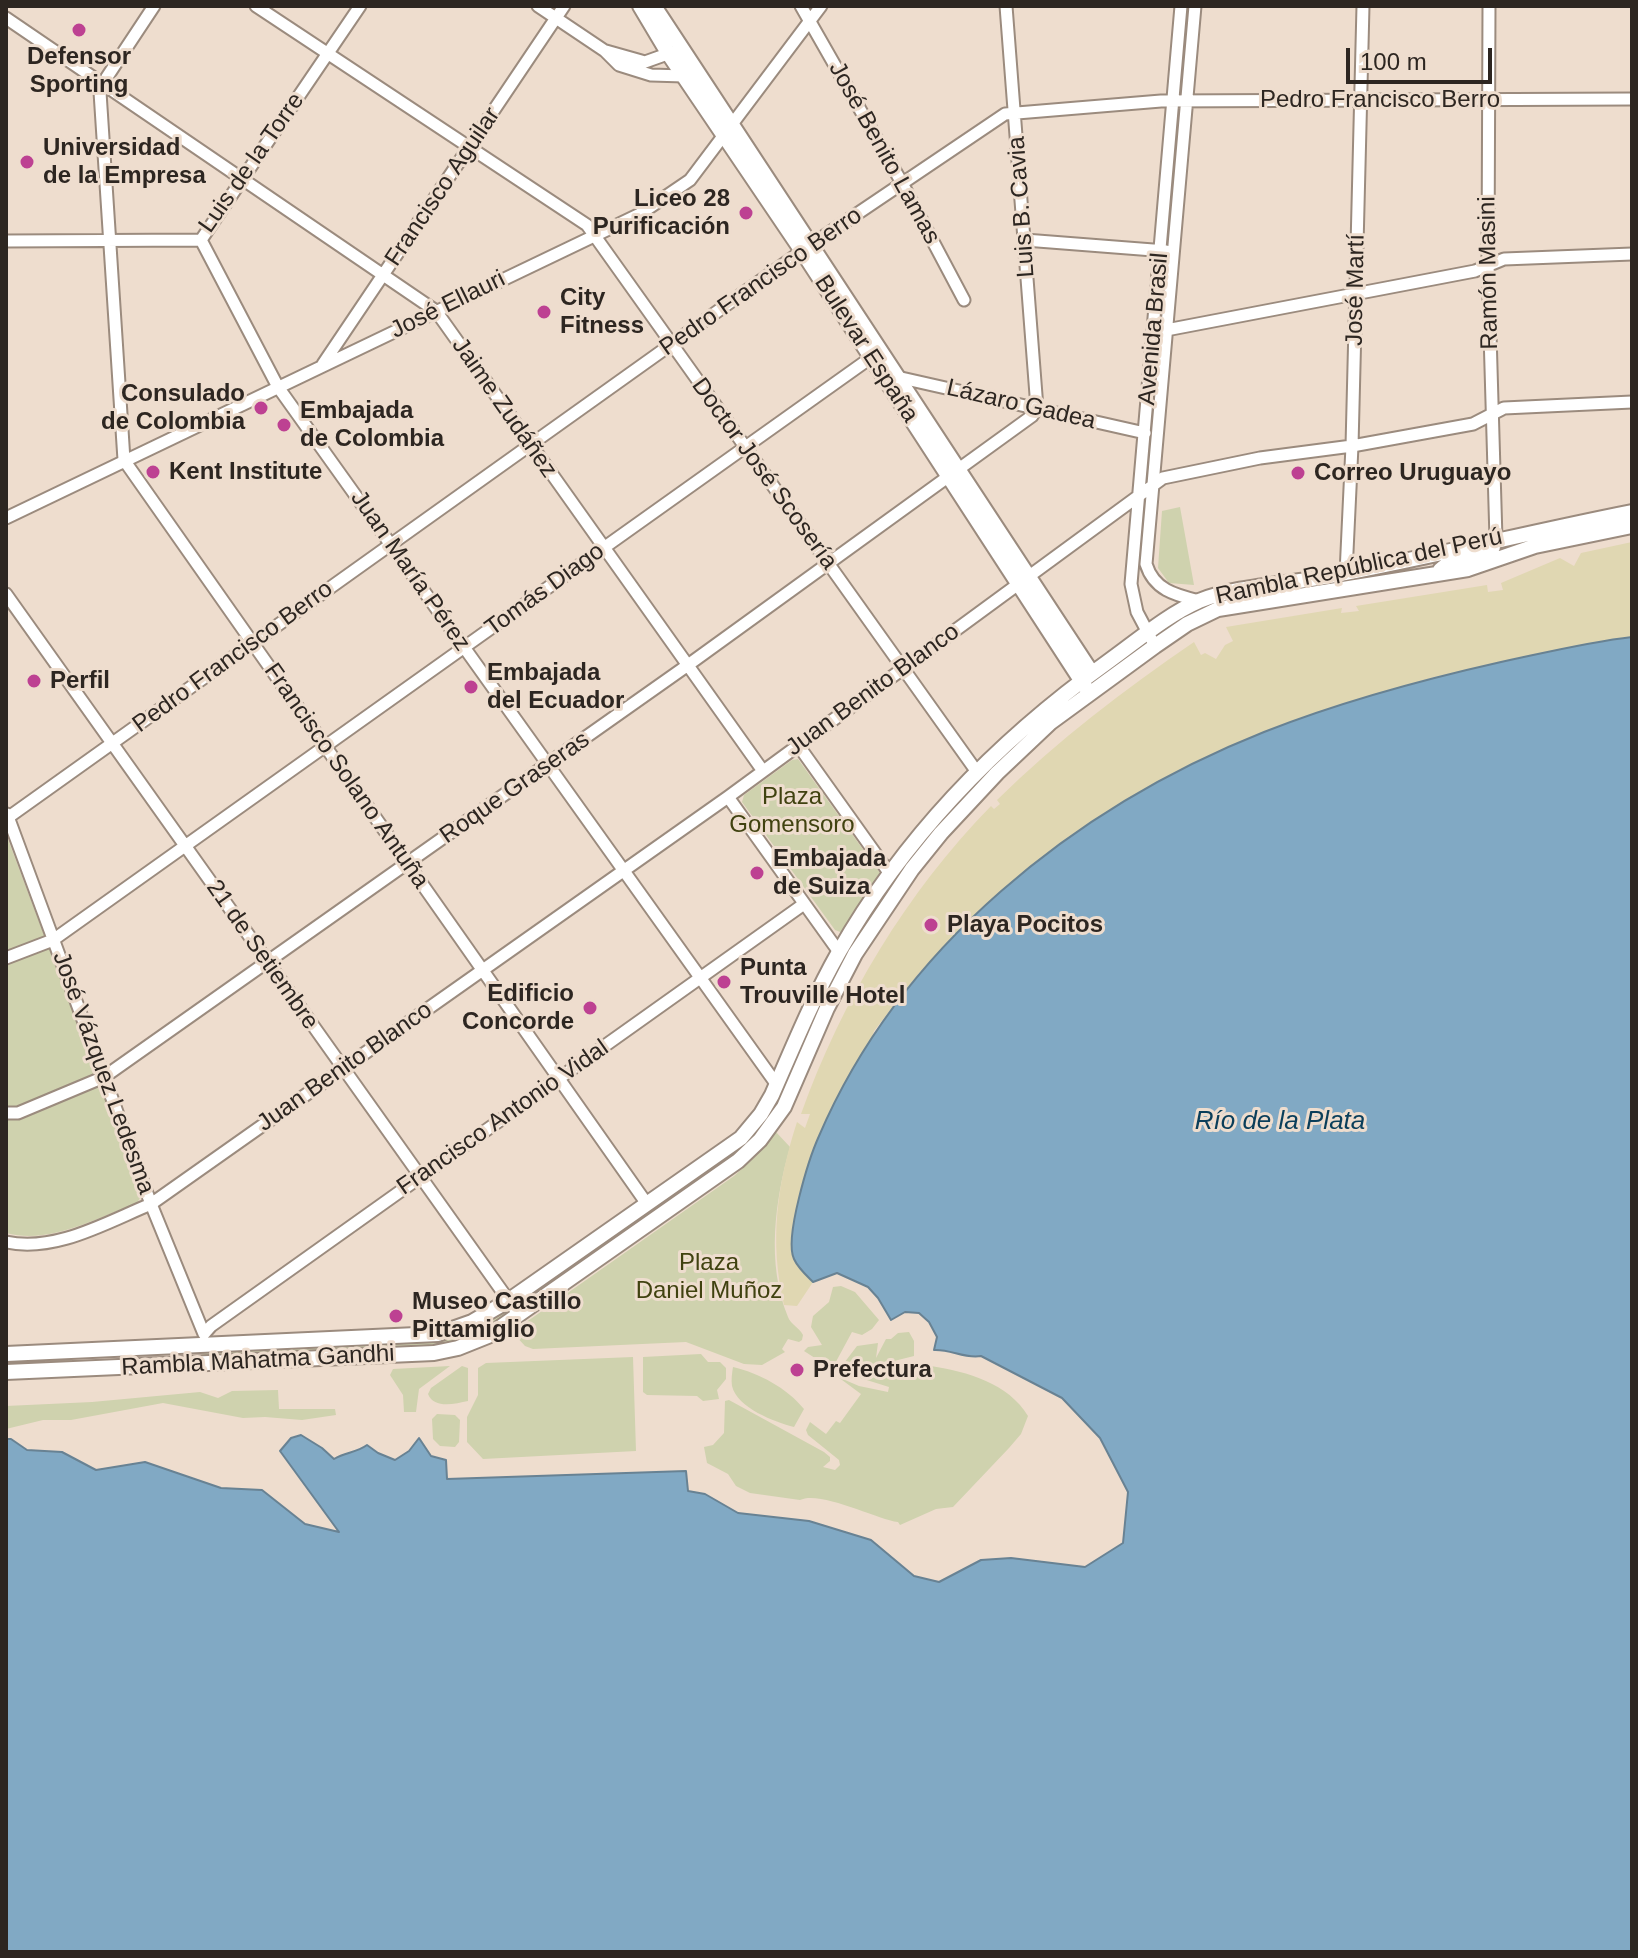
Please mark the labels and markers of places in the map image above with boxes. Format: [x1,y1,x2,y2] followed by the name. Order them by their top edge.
[70,21,88,39] marker: Defensor Sporting
[27,43,131,99] place label: Defensor Sporting
[43,134,206,190] place label: Universidad de la Empresa
[18,153,36,171] marker: Universidad de la Empresa
[593,185,730,241] place label: Liceo 28 Purificación
[737,204,755,222] marker: Liceo 28 Purificación
[560,284,644,340] place label: City Fitness
[535,303,553,321] marker: City Fitness
[101,380,245,436] place label: Consulado de Colombia
[300,397,444,453] place label: Embajada de Colombia
[252,399,270,417] marker: Consulado de Colombia
[275,416,293,434] marker: Embajada de Colombia
[169,458,322,486] place label: Kent Institute
[1314,459,1511,487] place label: Correo Uruguayo
[144,463,162,481] marker: Kent Institute
[1289,464,1307,482] marker: Correo Uruguayo
[487,659,624,715] place label: Embajada del Ecuador
[50,667,110,695] place label: Perfil
[25,672,43,690] marker: Perfil
[462,678,480,696] marker: Embajada del Ecuador
[773,845,886,901] place label: Embajada de Suiza
[748,864,766,882] marker: Embajada de Suiza
[947,911,1103,939] place label: Playa Pocitos
[922,916,940,934] marker: Playa Pocitos
[740,954,905,1010] place label: Punta Trouville Hotel
[715,973,733,991] marker: Punta Trouville Hotel
[462,980,574,1036] place label: Edificio Concorde
[581,999,599,1017] marker: Edificio Concorde
[412,1288,581,1344] place label: Museo Castillo Pittamiglio
[387,1307,405,1325] marker: Museo Castillo Pittamiglio
[813,1356,932,1384] place label: Prefectura
[788,1361,806,1379] marker: Prefectura

